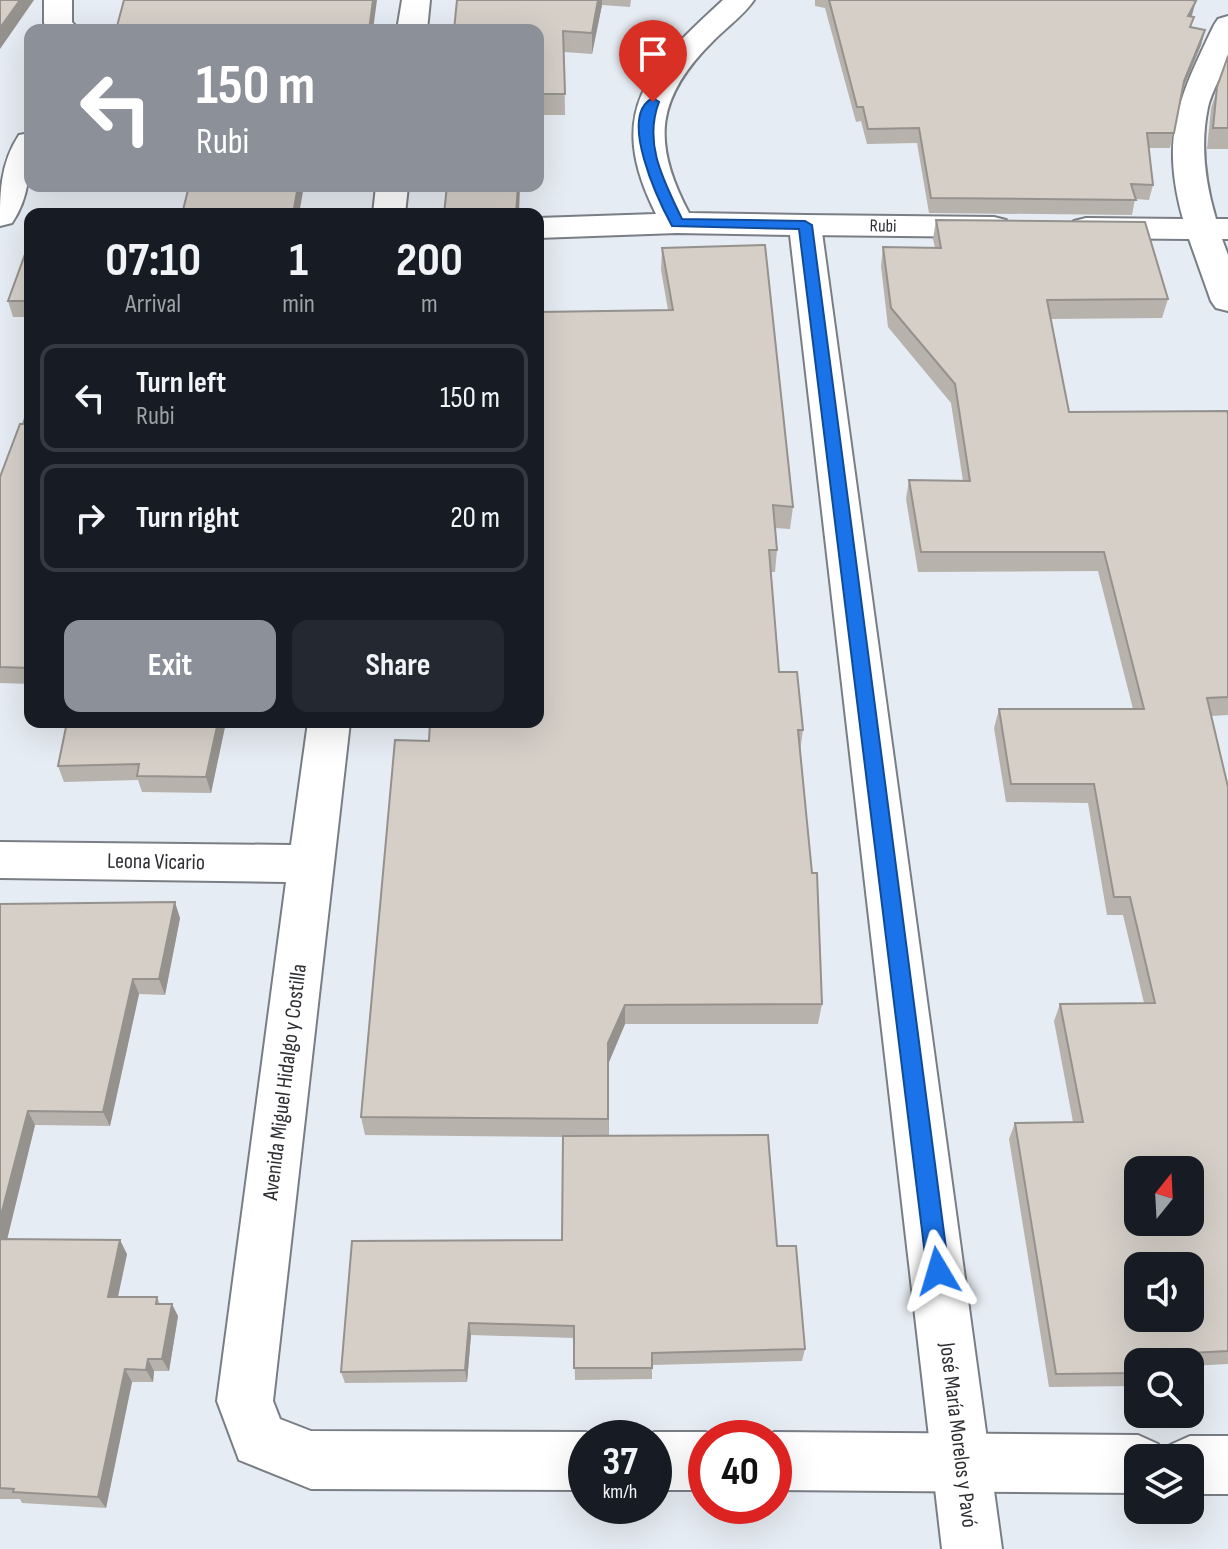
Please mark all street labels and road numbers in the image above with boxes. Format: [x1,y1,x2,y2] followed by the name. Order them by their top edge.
[869,215,897,237] street label: Rubi
[107,848,205,876] street label: Leona Vicario
[257,962,313,1203] street label: Avenida Miguel Hidalgo y Costilla
[933,1340,983,1529] street label: José María Morelos y Pavó

